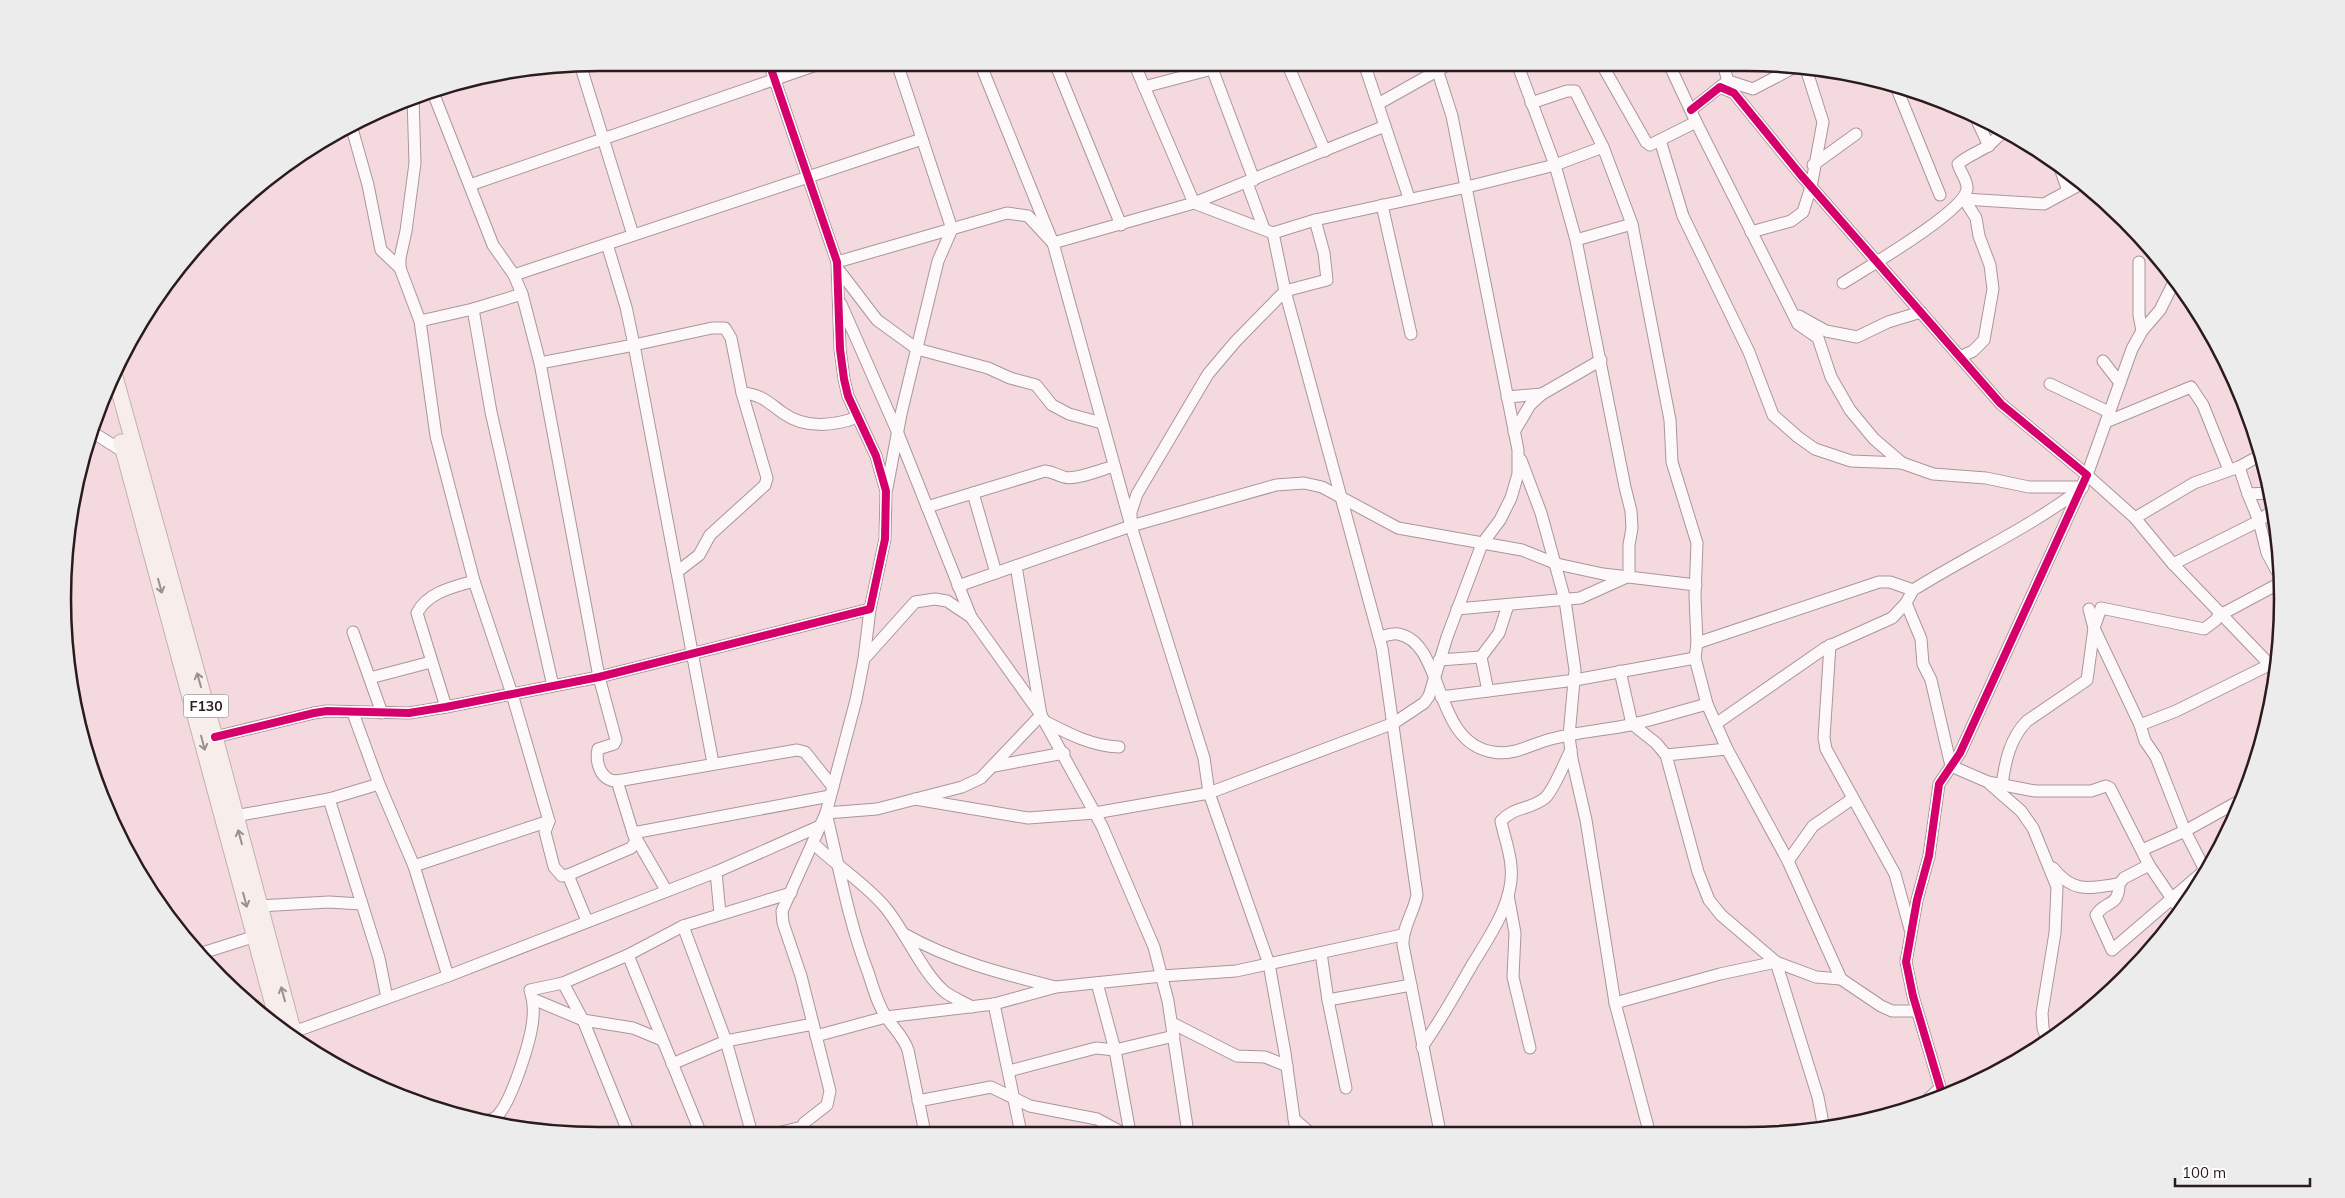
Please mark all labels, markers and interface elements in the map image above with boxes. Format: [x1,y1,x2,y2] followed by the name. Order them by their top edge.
[156,578,166,594] one-way arrow
[193,672,203,688] one-way arrow
[184,694,228,718] road number: F130
[199,734,209,750] one-way arrow
[235,830,245,846] one-way arrow
[241,891,250,907] one-way arrow
[278,986,288,1002] one-way arrow
[2175,1156,2310,1188] scale bar
[2182,1163,2226,1182] text: 100 m

